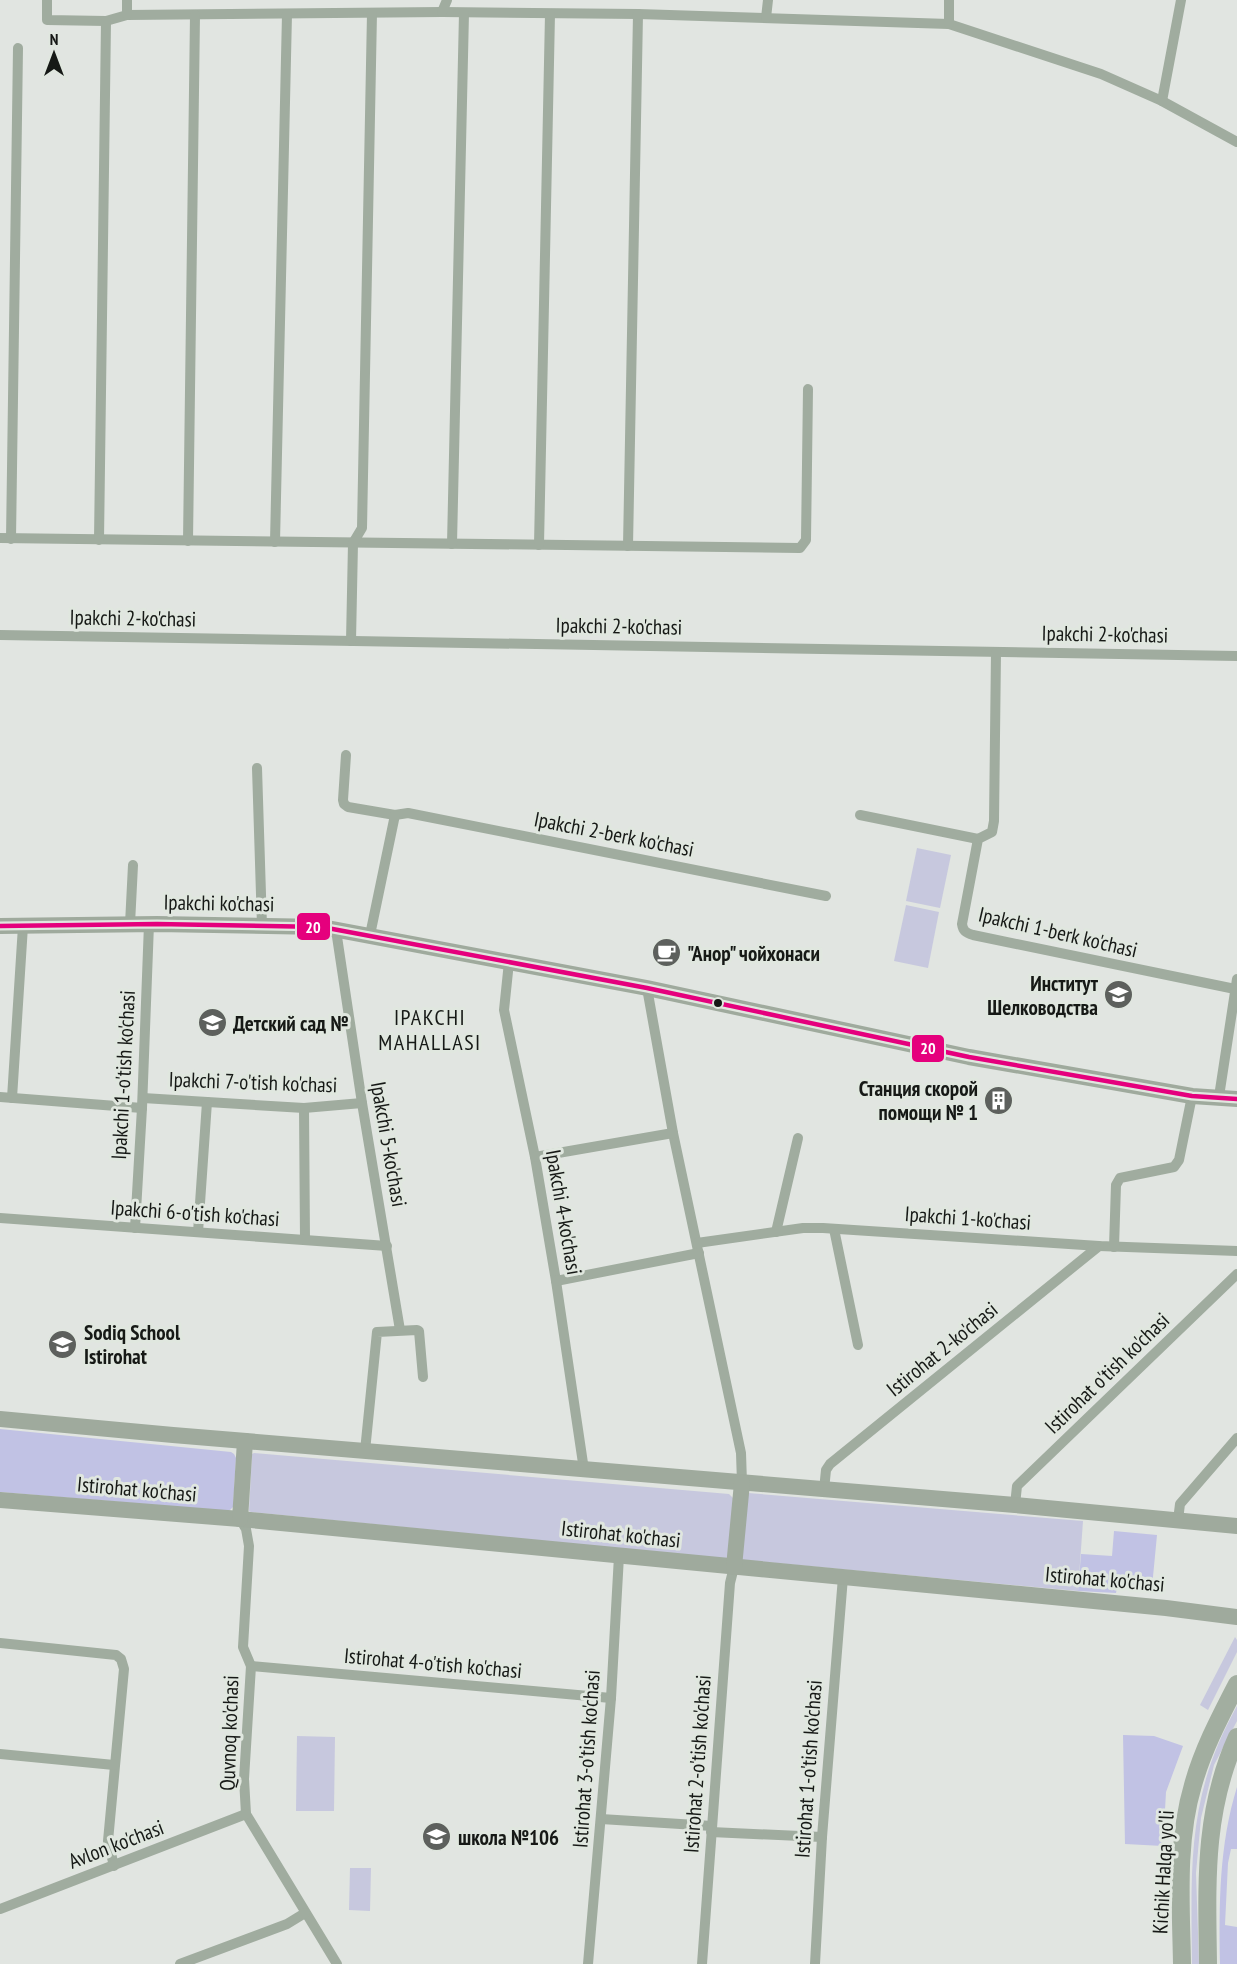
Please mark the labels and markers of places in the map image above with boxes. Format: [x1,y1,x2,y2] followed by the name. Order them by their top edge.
[650,937,682,969] cafe icon: "Анор" чойхонаси
[687,940,820,967] place label: "Анор" чойхонаси
[987,970,1099,1021] place label: Институт Шелководства
[1103,979,1135,1011] school or university icon: Институт Шелководства
[712,997,724,1009] unlabelled marker
[196,1007,228,1039] school or university icon: Детский сад №
[233,1010,348,1037] place label: Детский сад №
[859,1075,978,1126] place label: Станция скорой помощи № 1
[983,1084,1015,1116] building icon: Станция скорой помощи № 1
[84,1319,181,1370] place label: Sodiq School Istirohat
[47,1328,79,1360] school or university icon: Sodiq School Istirohat
[421,1821,453,1853] school or university icon: школа №106
[458,1824,559,1851] place label: школа №106

